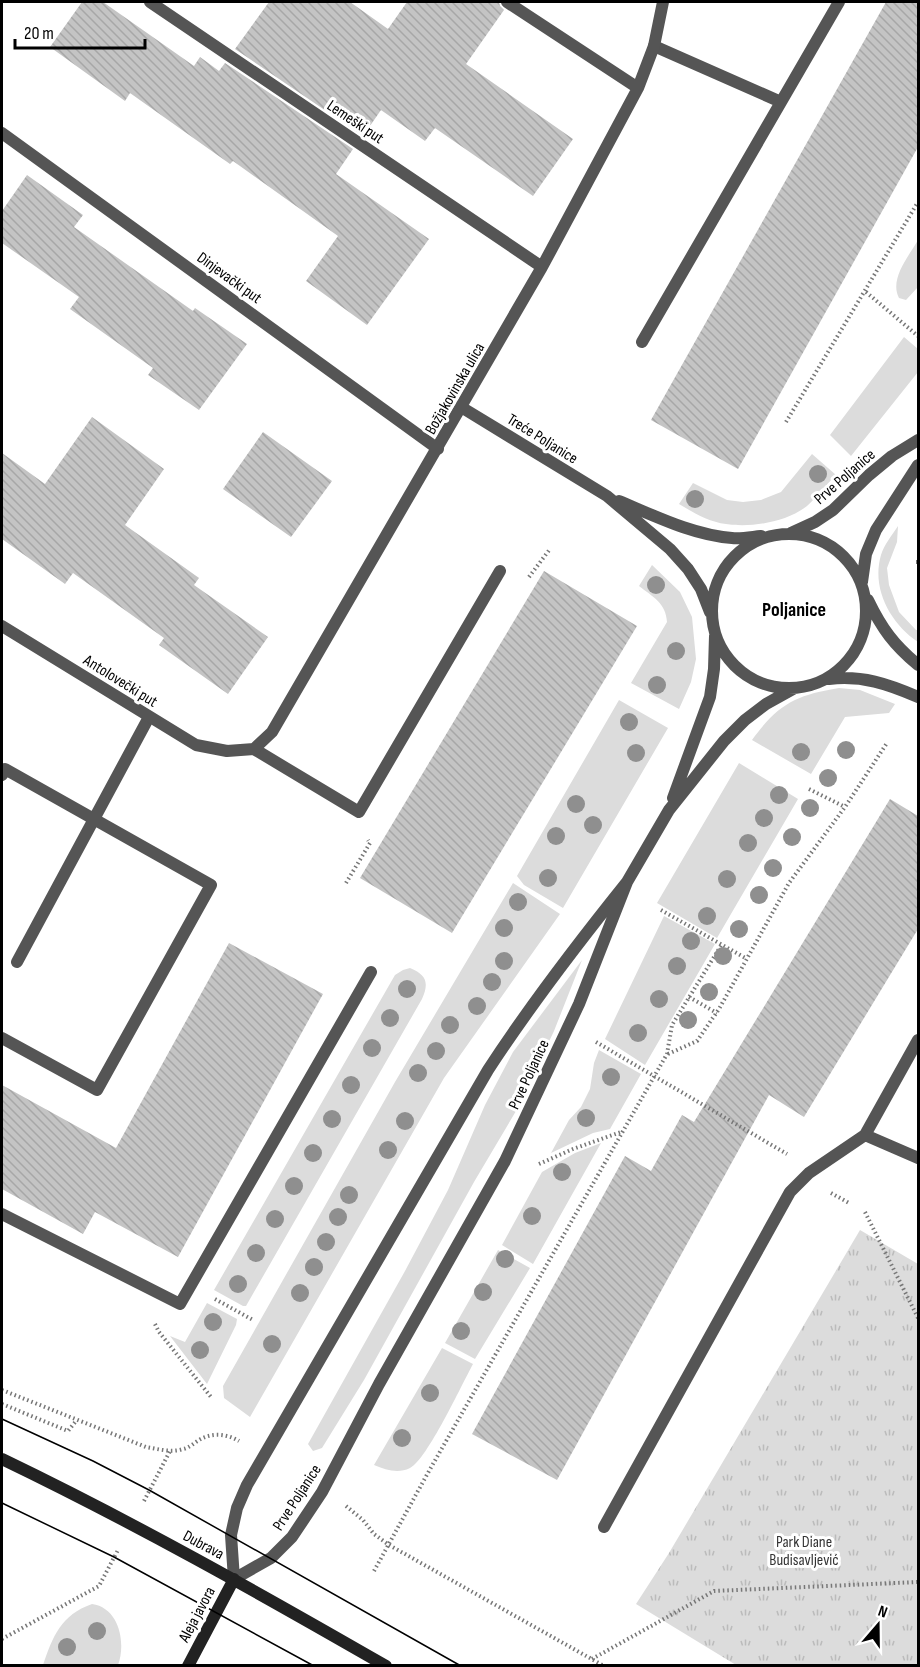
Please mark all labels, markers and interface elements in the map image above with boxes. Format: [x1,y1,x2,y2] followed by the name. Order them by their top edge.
[15,12,146,50] scale bar
[24,23,54,44] text: 20 m
[323,96,387,148] street label: Lemeški put
[193,248,265,308] street label: Dinjevački put
[421,340,489,438] street label: Božjakovinska ulica
[503,410,581,468] street label: Treće Poljanice
[811,445,879,509] street label: Prve Poljanice
[762,598,826,622] district label: Poljanice
[79,651,161,712] street label: Antolovečki put
[505,1037,554,1113] street label: Prve Poljanice
[269,1461,326,1534] street label: Prve Poljanice
[180,1527,227,1564] street label: Dubrava
[769,1533,839,1570] park label: Park Diane Budisavljević
[174,1584,220,1647] street label: Aleja javora
[848,1595,908,1655] north arrow
[875,1602,890,1623] text: N

